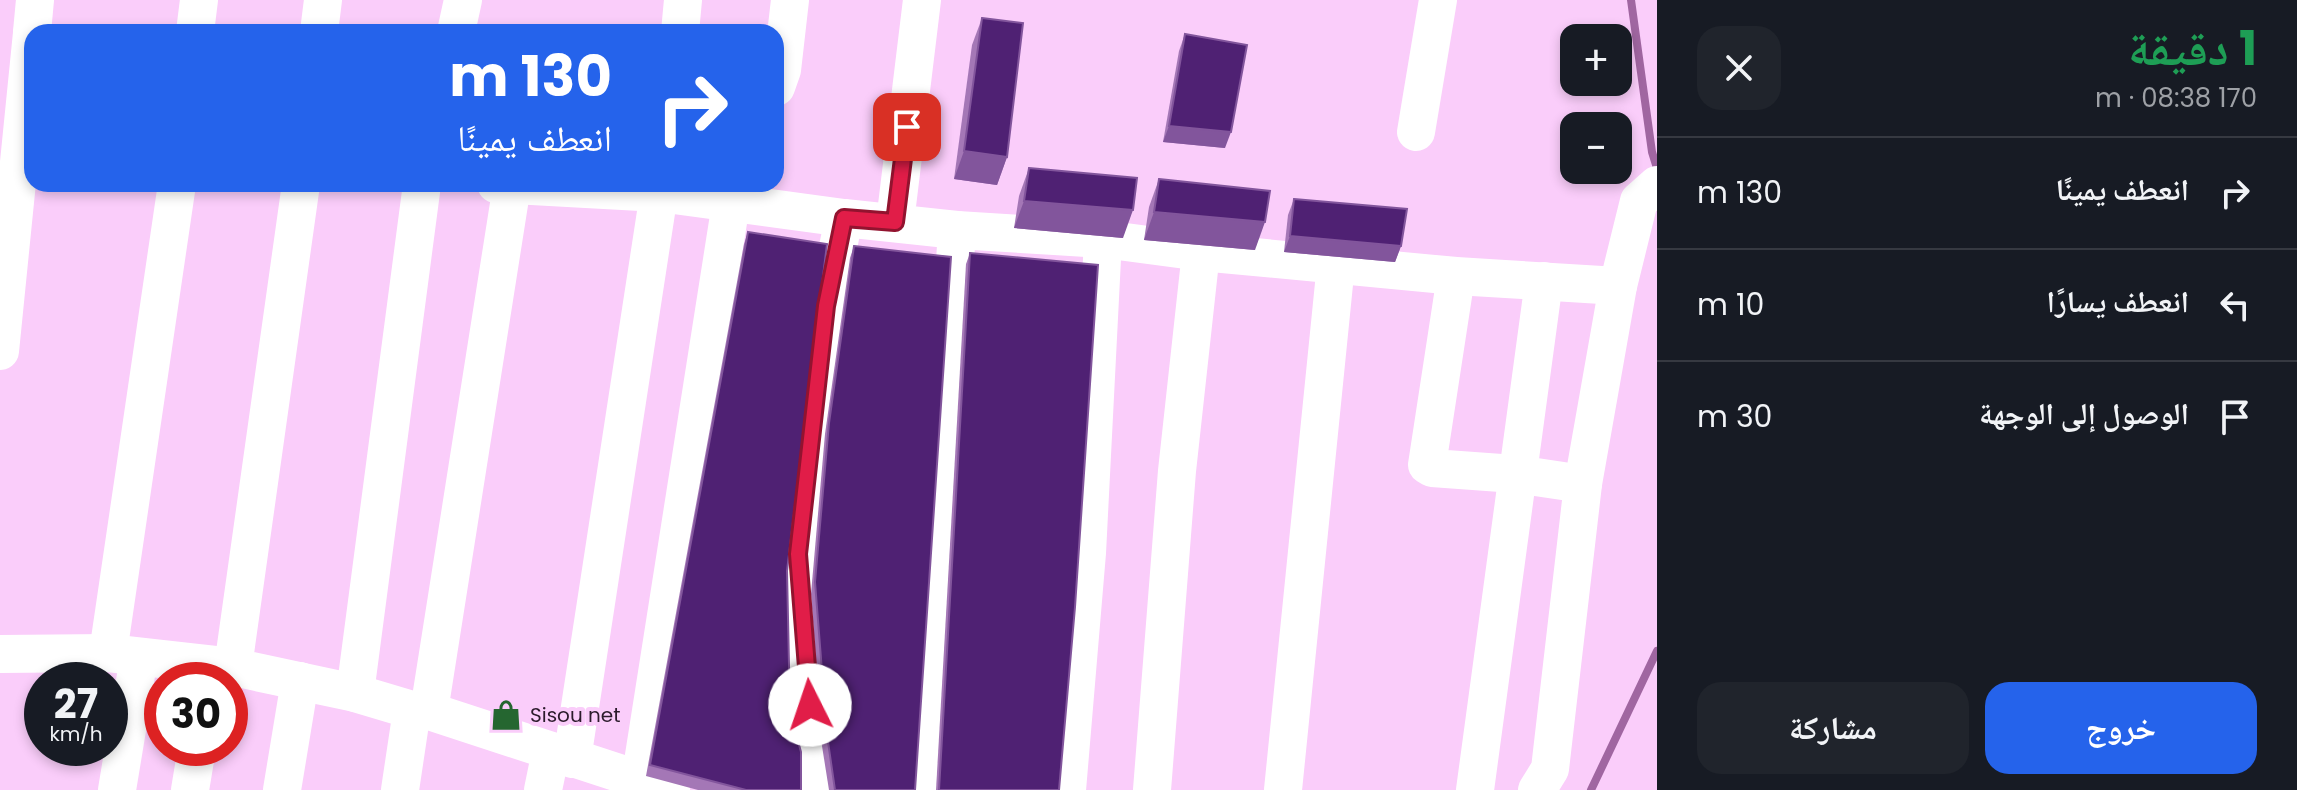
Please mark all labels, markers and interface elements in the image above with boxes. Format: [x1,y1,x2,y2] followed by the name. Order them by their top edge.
[2128,15,2257,82] text: 1 دقيقة
[1560,24,1632,184] map controls
[1560,24,1632,96] button: +
[1697,26,1781,110] button: close
[449,37,612,116] text: 130 m
[640,56,744,160] icon: right
[2095,80,2257,116] text: 170 m · 08:38
[873,93,941,161] pin
[885,105,929,149] icon: arrive
[1560,112,1632,184] button: −
[457,113,612,164] text: انعطف يمينًا
[2055,168,2189,211] text: انعطف يمينًا
[1697,171,1782,214] text: 130 m
[2213,171,2257,215] icon: right
[2047,280,2189,323] text: انعطف يسارًا
[1697,283,1764,326] text: 10 m
[2213,283,2257,327] icon: left
[1979,392,2189,435] text: الوصول إلى الوجهة
[1697,395,1772,438] text: 30 m
[2213,395,2257,439] icon: arrive
[144,662,248,766] speed limit sign: 30
[768,663,852,747] position arrow
[54,676,98,732] text: 27
[1697,682,1969,774] button: مشاركة
[1985,682,2257,774] button: خروج
[489,698,523,732] shop icon: Sisou net
[530,701,621,729] place label: Sisou net
[49,720,103,748] text: km/h

